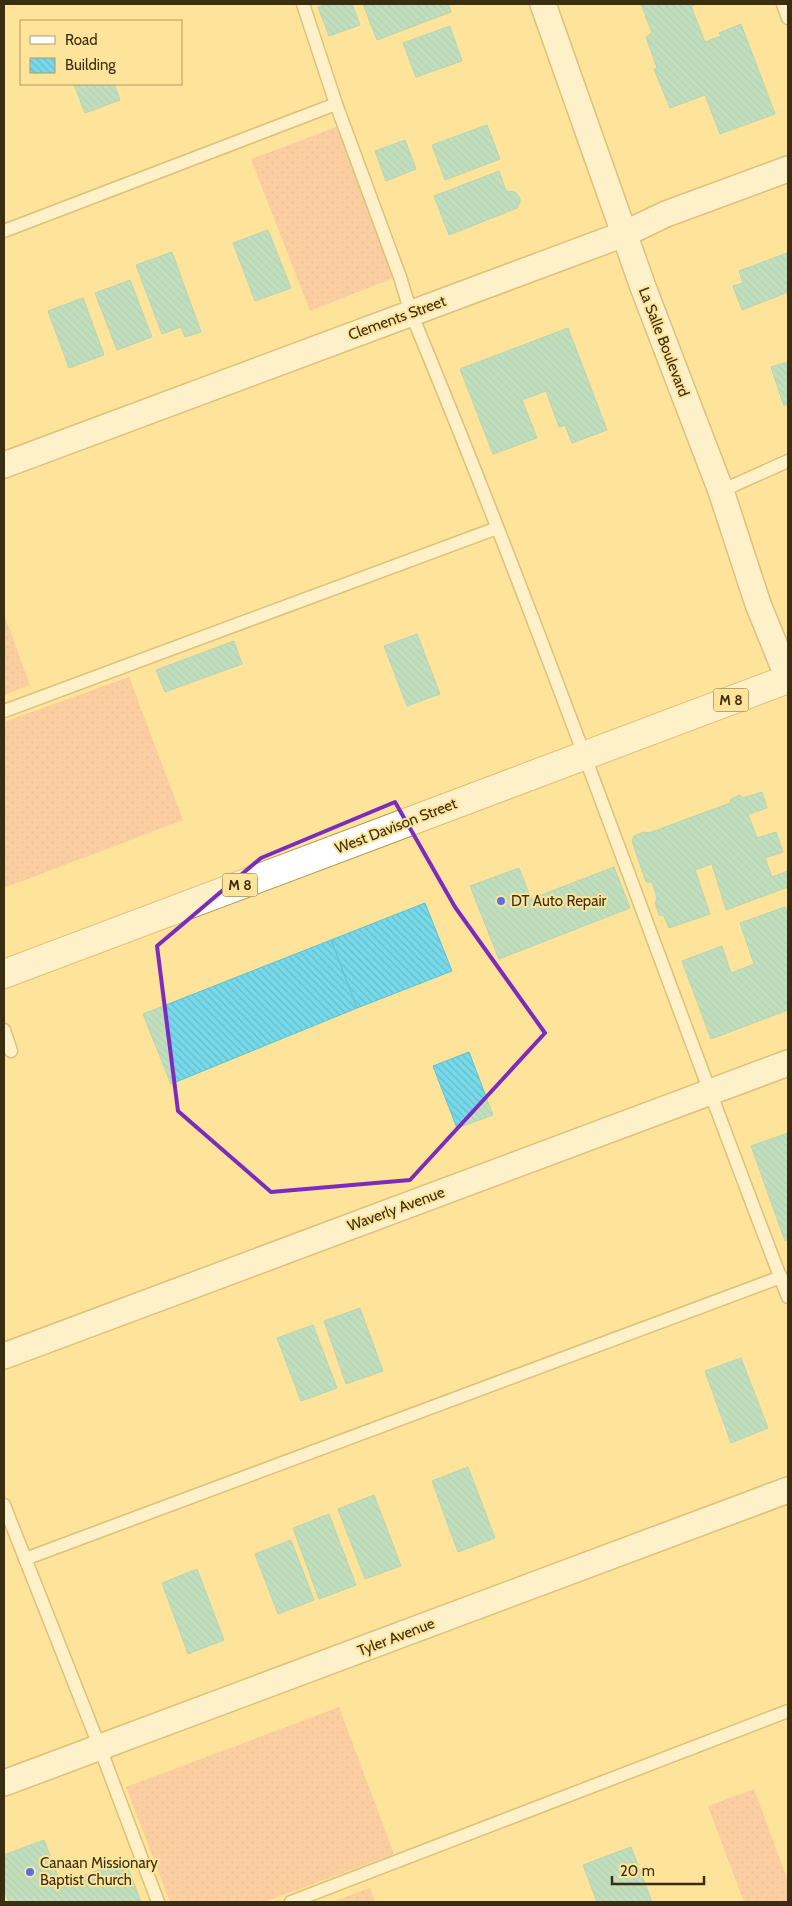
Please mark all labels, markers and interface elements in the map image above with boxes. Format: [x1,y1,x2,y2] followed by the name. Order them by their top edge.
[20,20,182,85] legend
[65,31,98,49] text: Road
[65,56,116,74] text: Building
[635,285,693,399] street label: La Salle Boulevard
[346,292,448,344] street label: Clements Street
[714,688,748,712] road number: M 8
[333,794,459,858] street label: West Davison Street
[222,874,258,896] road number: M 8
[511,892,607,910] place label: DT Auto Repair
[495,895,507,907] marker: DT Auto Repair
[345,1183,447,1235] street label: Waverly Avenue
[355,1614,437,1660] street label: Tyler Avenue
[40,1854,158,1889] place label: Canaan Missionary Baptist Church
[612,1854,704,1886] scale bar
[620,1862,655,1880] text: 20 m
[24,1866,36,1878] marker: Canaan Missionary Baptist Church

